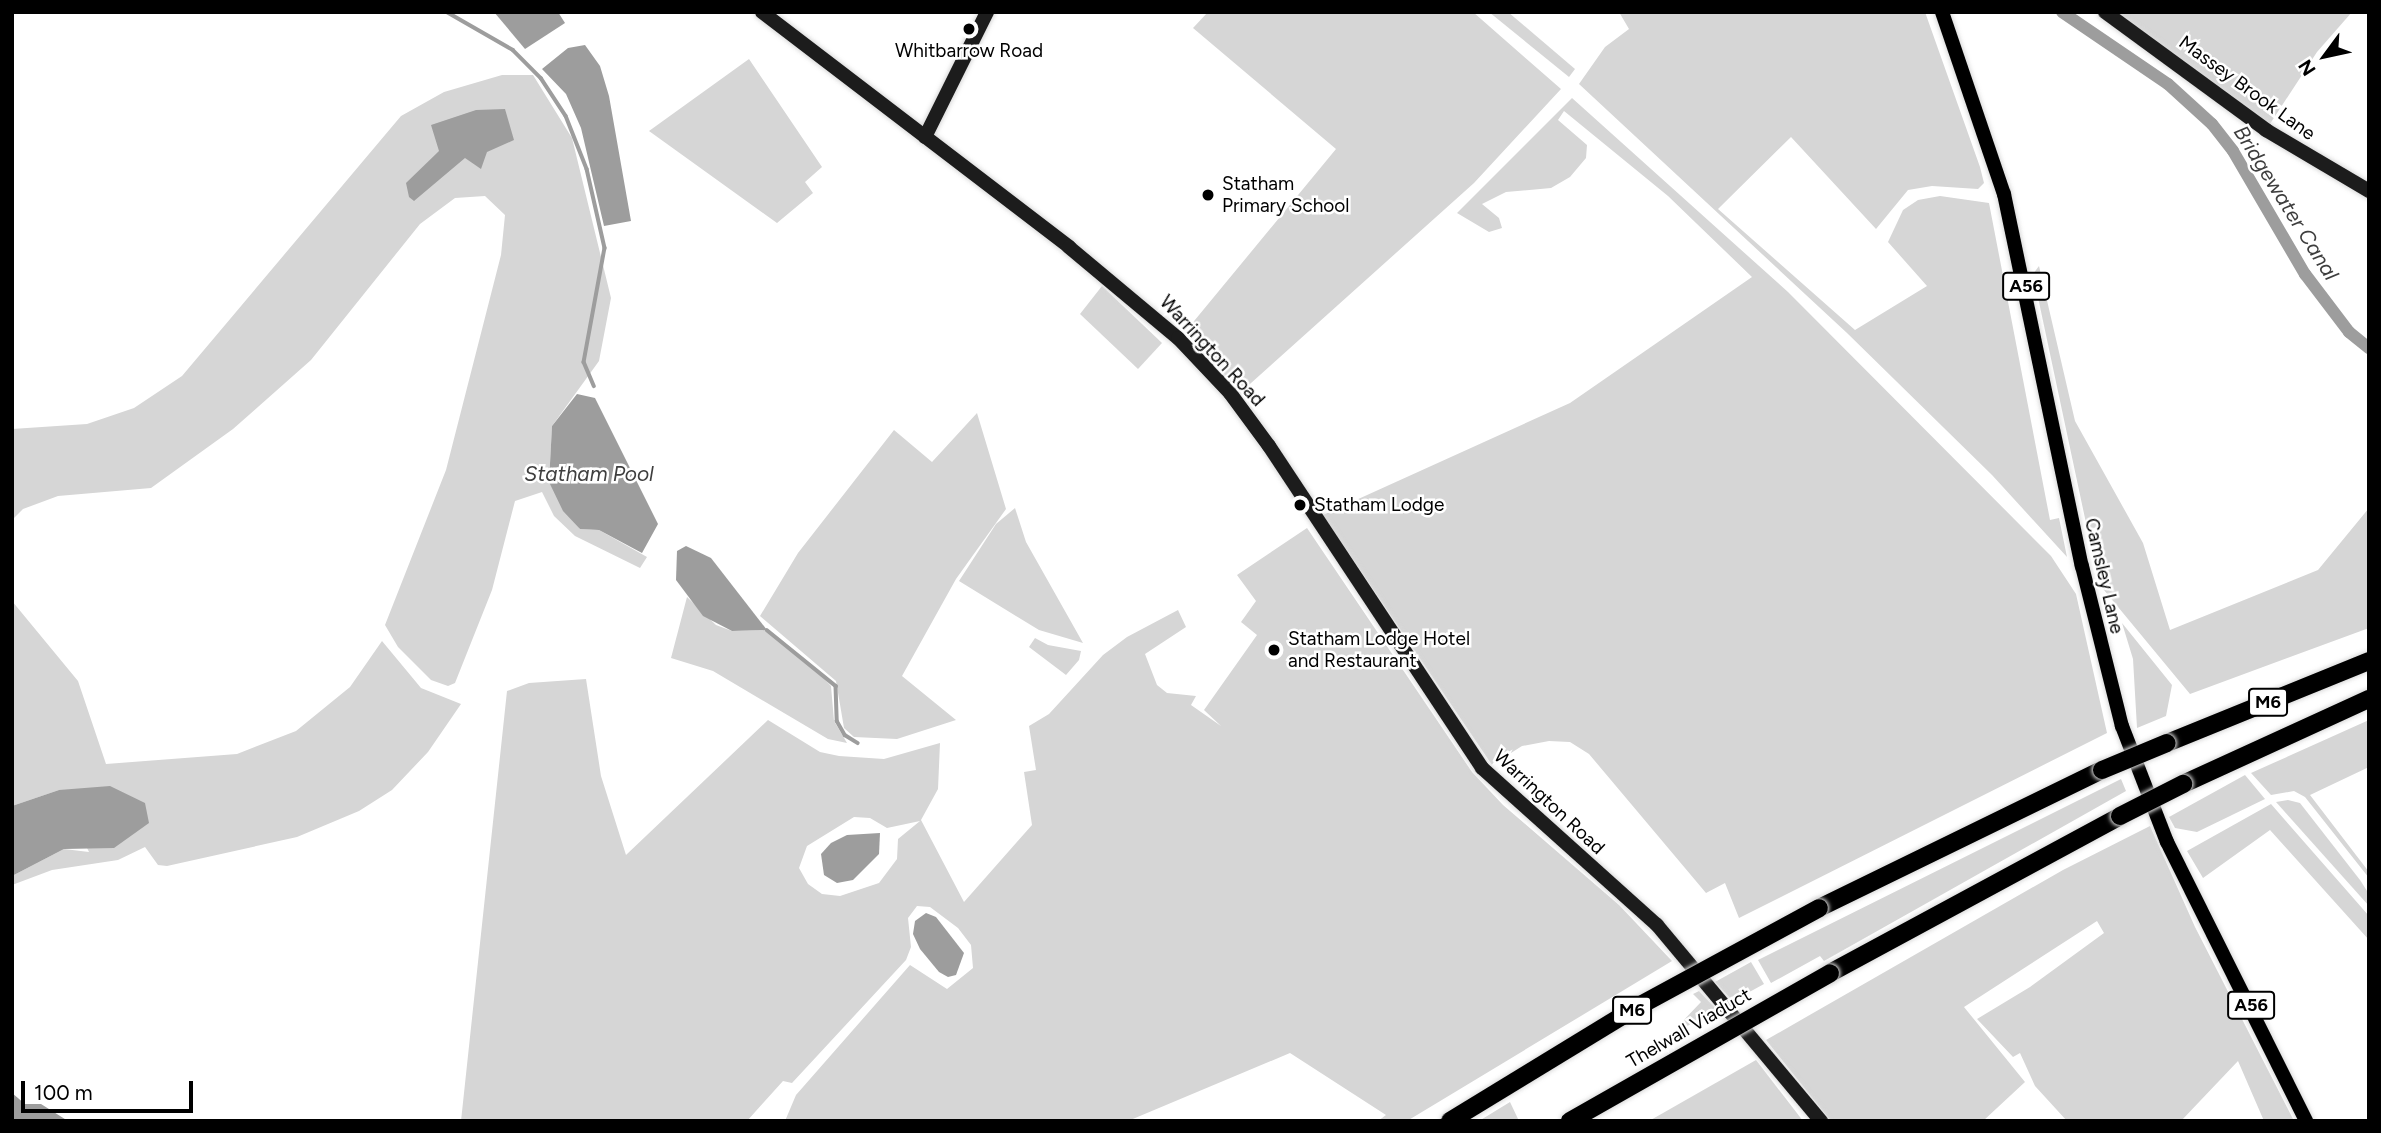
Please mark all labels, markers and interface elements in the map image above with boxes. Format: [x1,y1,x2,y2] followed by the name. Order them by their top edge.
[961,21,977,37] marker: Whitbarrow Road
[2290,21,2360,91] north arrow
[2174,31,2320,145] street label: Massey Brook Lane
[895,40,1043,62] place label: Whitbarrow Road
[2293,55,2321,80] text: N
[2228,121,2344,285] water label: Bridgewater Canal
[1222,173,1349,217] place label: Statham Primary School
[1200,187,1216,203] marker: Statham Primary School
[2002,272,2050,300] road number: A56
[1155,291,1269,411] street label: Warrington Road
[524,461,654,487] water label: Statham Pool
[1314,494,1444,516] place label: Statham Lodge
[1292,497,1308,513] marker: Statham Lodge
[2080,516,2128,636] street label: Camsley Lane
[1288,628,1470,672] place label: Statham Lodge Hotel and Restaurant
[1266,642,1282,658] marker: Statham Lodge Hotel and Restaurant
[2247,688,2289,716] road number: M6
[1489,745,1609,859] street label: Warrington Road
[1623,983,1755,1073] street label: Thelwall Viaduct
[2226,990,2276,1020] road number: A56
[1611,995,1653,1024] road number: M6
[24,1066,196,1110] scale bar
[34,1080,93,1105] text: 100 m

